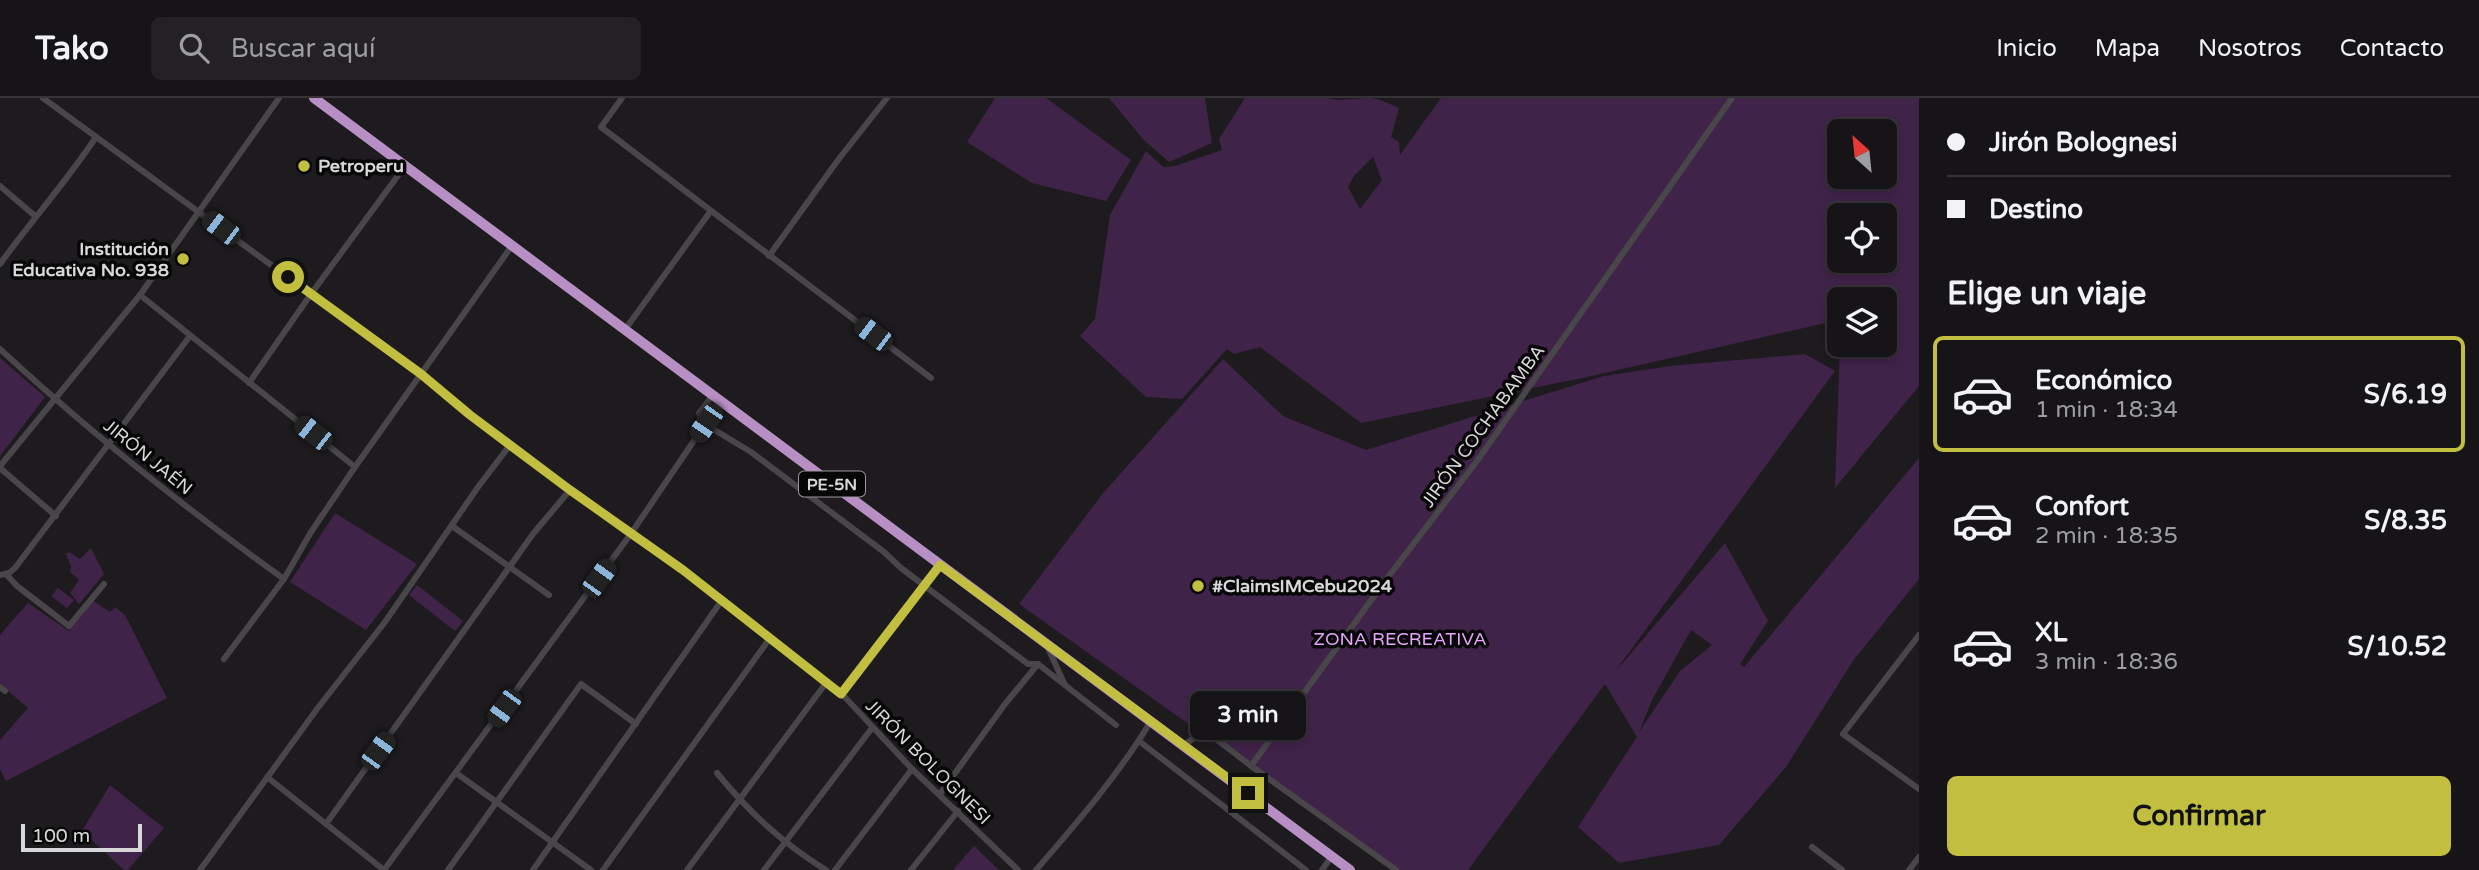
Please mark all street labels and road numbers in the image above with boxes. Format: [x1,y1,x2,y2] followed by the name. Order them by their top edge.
[1417,340,1549,512] street label: JIRÓN COCHABAMBA
[99,415,197,499] street label: JIRÓN JAÉN
[799,472,865,496] road number: PE-5N
[861,695,995,829] street label: JIRÓN BOLOGNESI

